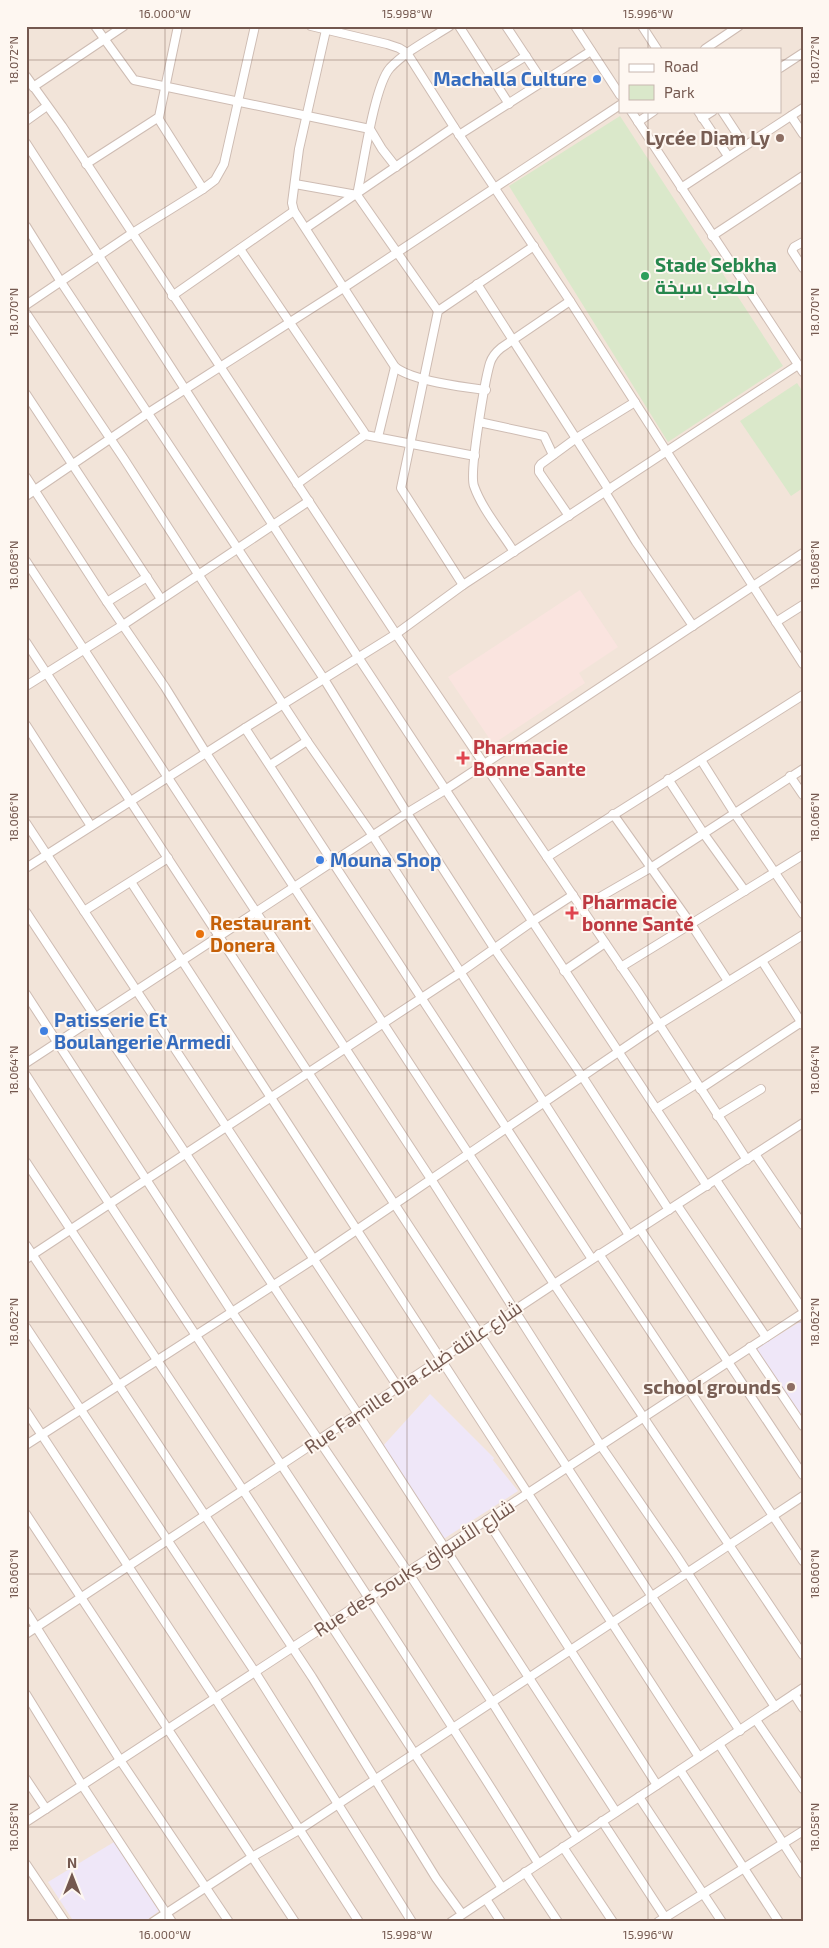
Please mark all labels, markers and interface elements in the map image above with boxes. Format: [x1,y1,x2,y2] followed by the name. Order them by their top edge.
[139,6,191,20] text: 16.000°W
[382,6,432,20] text: 15.998°W
[623,6,673,20] text: 15.996°W
[6,36,20,84] text: 18.072°N
[807,36,821,84] text: 18.072°N
[619,48,782,112] legend
[664,57,699,75] text: Road
[433,67,587,90] place label: Machalla Culture
[591,73,603,85] marker: Machalla Culture
[664,83,695,101] text: Park
[646,126,770,150] place label: Lycée Diam Ly
[774,132,786,144] marker: Lycée Diam Ly
[655,253,777,298] place label: Stade Sebkha ملعب سبخة
[639,270,651,282] marker: Stade Sebkha ملعب سبخة
[6,288,20,336] text: 18.070°N
[807,288,821,336] text: 18.070°N
[6,540,20,590] text: 18.068°N
[807,540,821,590] text: 18.068°N
[473,735,586,780] place label: Pharmacie Bonne Sante
[457,752,469,764] marker: Pharmacie Bonne Sante
[6,793,20,841] text: 18.066°N
[807,793,821,841] text: 18.066°N
[330,848,441,871] place label: Mouna Shop
[314,854,326,866] marker: Mouna Shop
[582,890,694,935] place label: Pharmacie bonne Santé
[566,907,578,919] marker: Pharmacie bonne Santé
[210,911,311,956] place label: Restaurant Donera
[194,928,206,940] marker: Restaurant Donera
[54,1008,231,1053] place label: Patisserie Et Boulangerie Armedi
[38,1025,50,1037] marker: Patisserie Et Boulangerie Armedi
[6,1045,20,1095] text: 18.064°N
[807,1045,821,1095] text: 18.064°N
[300,1295,528,1461] street label: Rue Famille Dia شارع عائلة ضياء
[6,1298,20,1346] text: 18.062°N
[807,1298,821,1346] text: 18.062°N
[643,1375,781,1398] place label: school grounds
[785,1381,797,1393] marker: school grounds
[309,1494,520,1644] street label: Rue des Souks شارع الأسواق
[6,1550,20,1598] text: 18.060°N
[807,1550,821,1598] text: 18.060°N
[6,1803,20,1851] text: 18.058°N
[807,1803,821,1851] text: 18.058°N
[48,1850,98,1900] north arrow
[67,1854,77,1871] text: N
[139,1927,191,1941] text: 16.000°W
[382,1927,432,1941] text: 15.998°W
[623,1927,673,1941] text: 15.996°W

